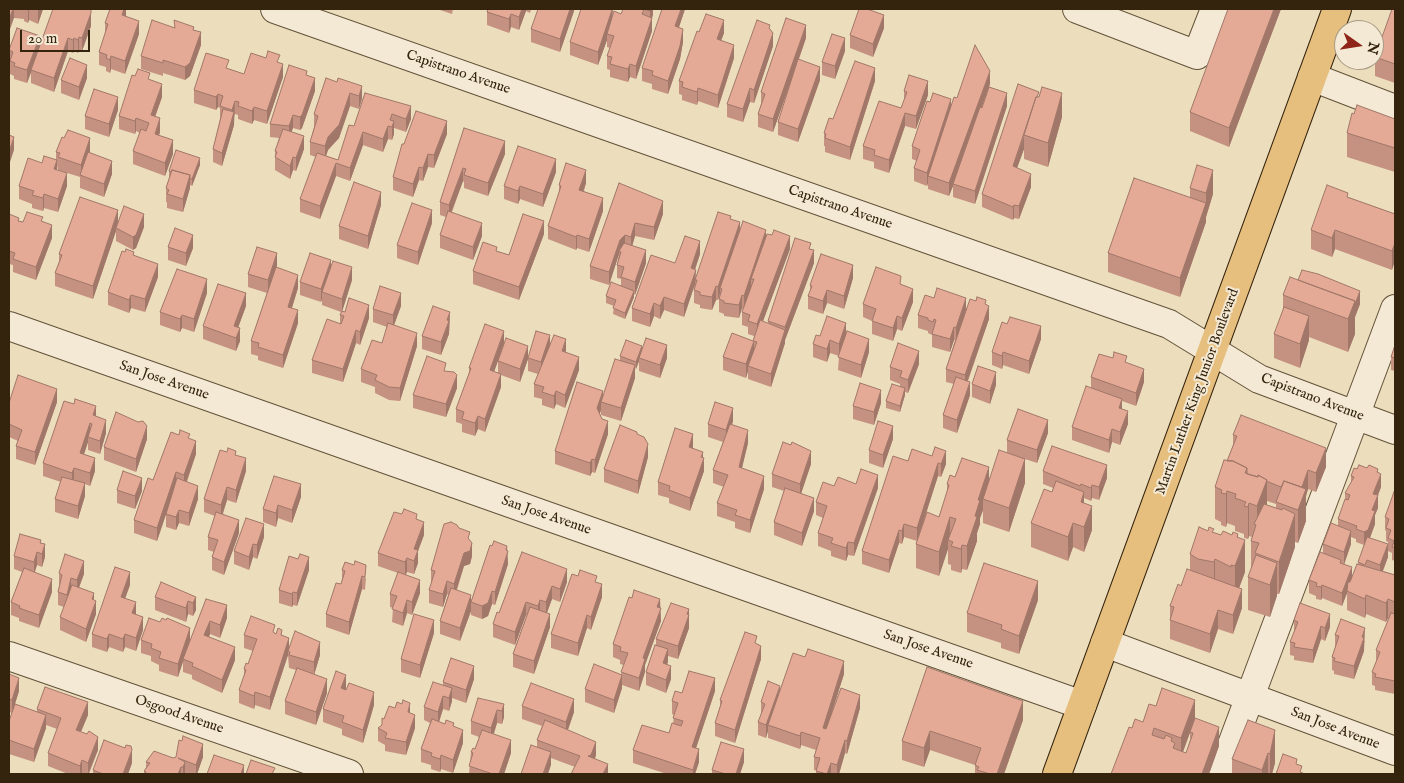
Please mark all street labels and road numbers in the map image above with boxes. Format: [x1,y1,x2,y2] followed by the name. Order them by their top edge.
[404,47,512,99] street label: Capistrano Avenue
[786,182,894,234] street label: Capistrano Avenue
[1153,287,1243,497] street label: Martin Luther King Junior Boulevard
[117,358,211,404] street label: San Jose Avenue
[1258,371,1366,425] street label: Capistrano Avenue
[499,493,593,539] street label: San Jose Avenue
[881,627,975,673] street label: San Jose Avenue
[133,692,225,738] street label: Osgood Avenue
[1288,704,1382,754] street label: San Jose Avenue

